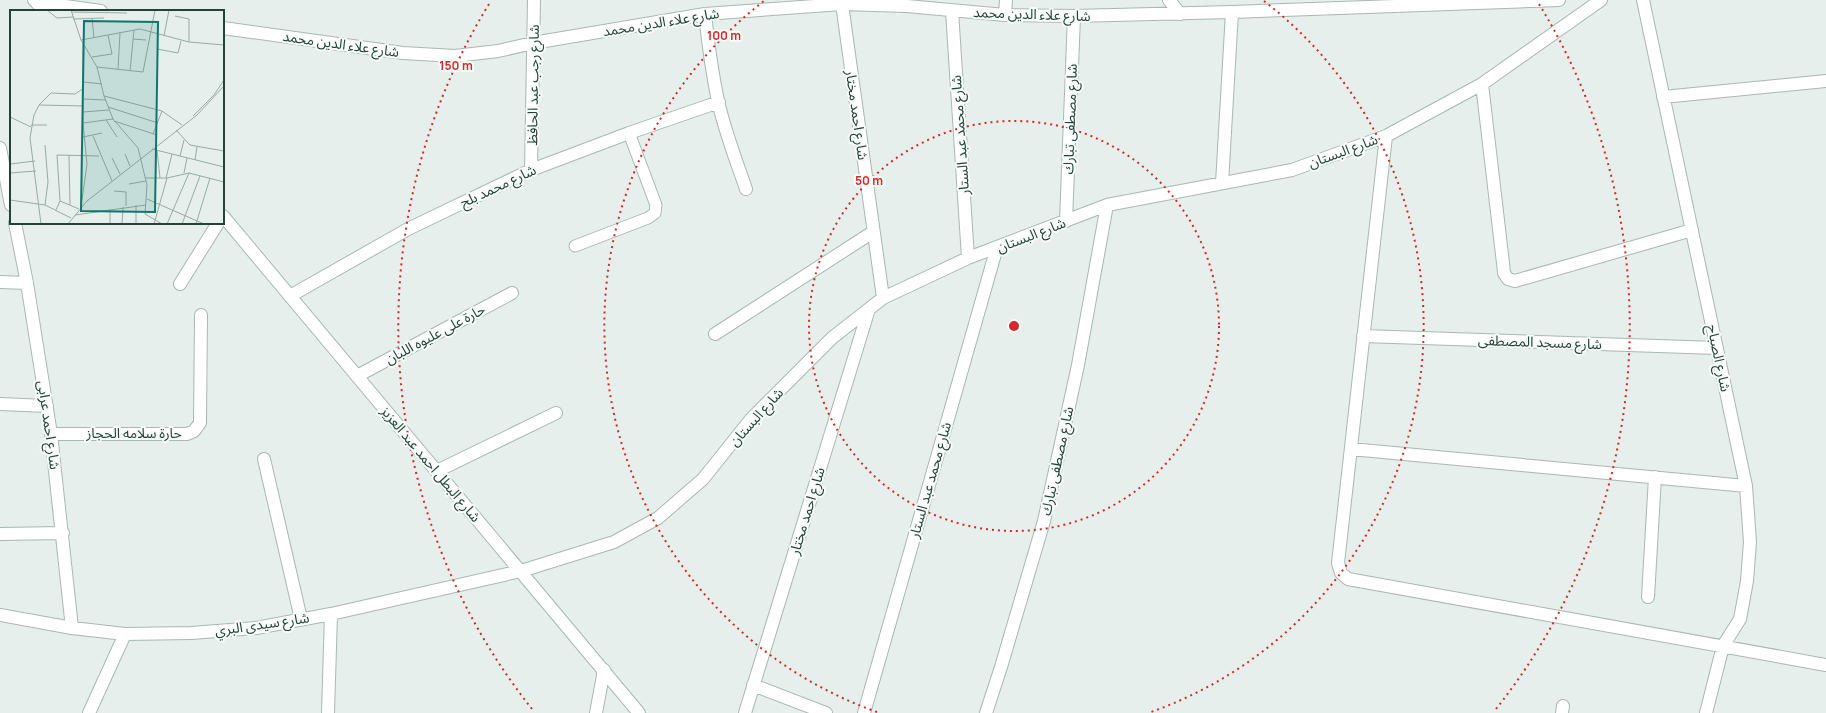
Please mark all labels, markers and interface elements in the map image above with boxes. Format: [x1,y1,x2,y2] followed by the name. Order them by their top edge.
[973,2,1091,27] street label: شارع علاء الدين محمد
[601,3,721,42] street label: شارع علاء الدين محمد
[10,10,224,224] inset map
[522,24,545,146] street label: شارع رجب عبد الحافظ
[281,26,401,63] street label: شارع علاء الدين محمد
[707,27,741,44] text: 100 m
[439,57,473,74] text: 150 m
[1058,63,1083,175] street label: شارع مصطفى تبارك
[840,68,873,161] street label: شارع احمد مختار
[946,74,975,197] street label: شارع محمد عبد الستار
[1305,129,1381,174] street label: شارع البستان
[457,160,540,213] street label: شارع محمد بلح
[855,172,883,189] text: 50 m
[994,213,1069,258] street label: شارع البستان
[381,299,488,368] street label: حارة على عليوه اللبان
[1007,319,1021,333] centre of rings
[1701,323,1736,394] street label: شارع الصباح
[1478,330,1602,355] street label: شارع مسجد المصطفى
[32,379,65,471] street label: شارع احمد عرابى
[724,383,788,451] street label: شارع البستان
[375,401,486,527] street label: شارع البطل احمد عبد العزيز
[1036,405,1079,518] street label: شارع مصطفى تبارك
[904,420,957,542] street label: شارع محمد عبد الستار
[85,423,182,442] street label: حارة سلامه الحجاز
[784,465,831,559] street label: شارع احمد مختار
[214,607,311,642] street label: شارع سيدى البري

